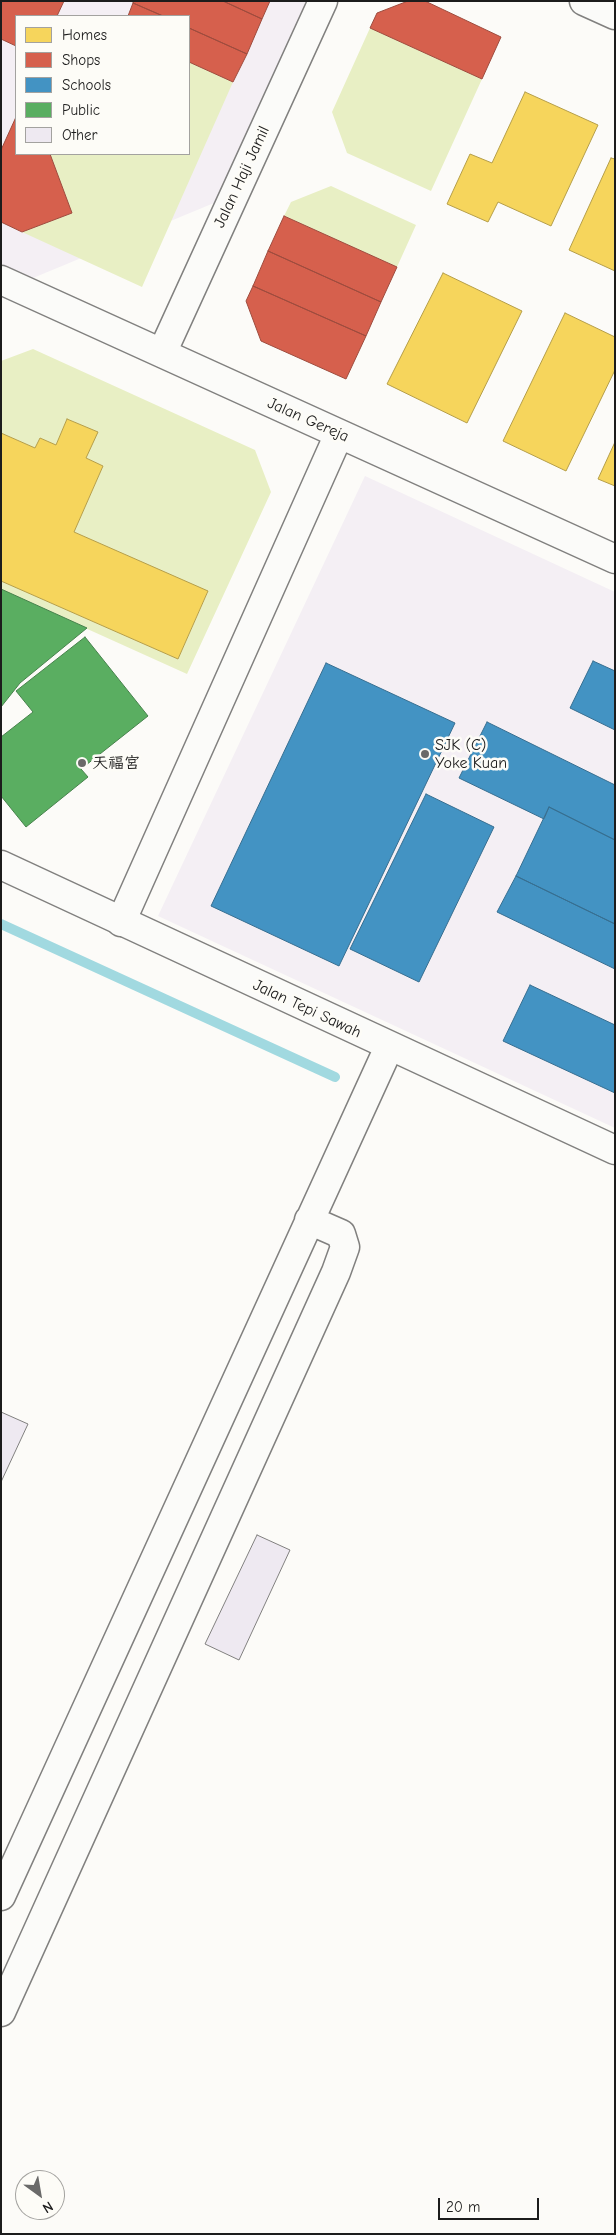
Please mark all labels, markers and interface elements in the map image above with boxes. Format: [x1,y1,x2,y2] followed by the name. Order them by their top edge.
[15,15,190,155] legend
[62,26,107,44] text: Homes
[62,51,100,69] text: Shops
[62,76,111,94] text: Schools
[62,101,100,119] text: Public
[210,123,274,231] street label: Jalan Haji Jamil
[62,126,97,144] text: Other
[264,394,352,446] street label: Jalan Gereja
[435,735,507,773] place label: SJK (C) Yoke Kuan
[419,748,431,760] marker: SJK (C) Yoke Kuan
[92,753,140,773] place label: 天福宫
[76,757,88,769] marker: 天福宫
[250,976,364,1042] street label: Jalan Tepi Sawah
[15,2170,65,2220] north arrow
[441,2188,542,2220] scale bar
[39,2198,56,2217] text: N
[446,2198,480,2216] text: 20 m

